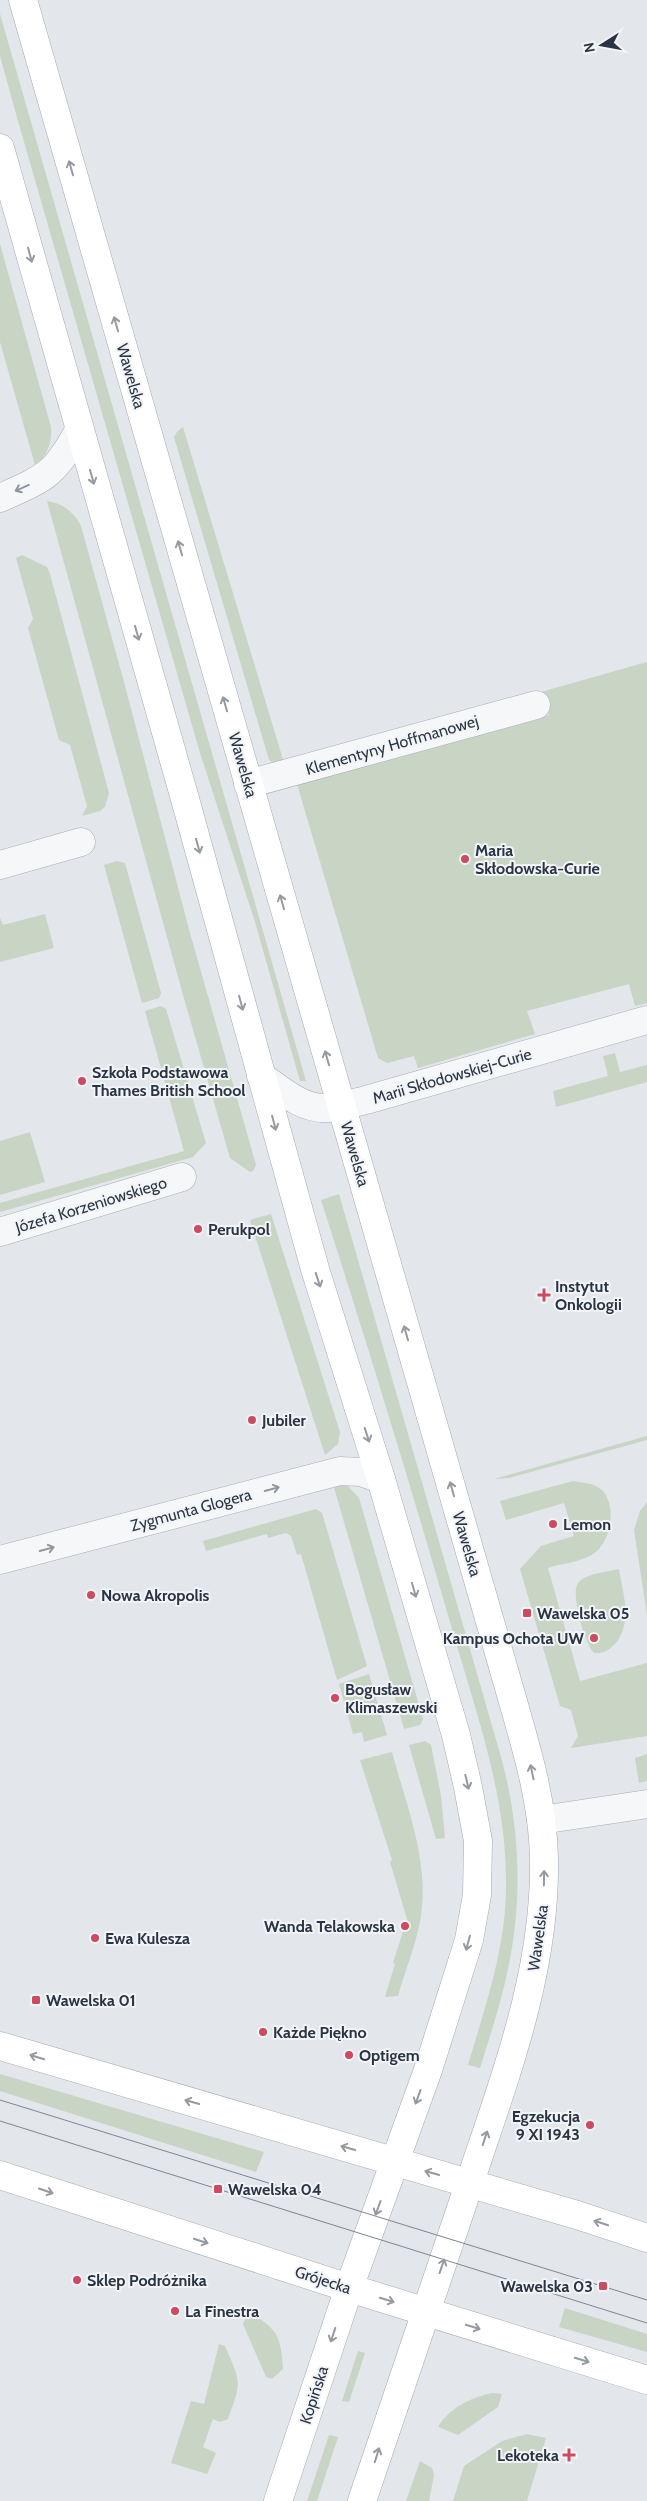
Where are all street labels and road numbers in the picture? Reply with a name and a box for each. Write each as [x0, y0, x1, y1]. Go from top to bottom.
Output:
street label: Wawelska [113, 341, 149, 411]
street label: Klementyny Hoffmanowej [303, 711, 481, 779]
street label: Wawelska [225, 730, 261, 800]
street label: Marii Skłodowskiej-Curie [370, 1044, 534, 1108]
street label: Wawelska [337, 1119, 373, 1189]
street label: Józefa Korzeniowskiego [12, 1173, 169, 1237]
street label: Zygmunta Glogera [128, 1485, 254, 1535]
street label: Wawelska [449, 1509, 485, 1579]
street label: Wawelska [524, 1903, 552, 1972]
street label: Grójecka [293, 2262, 354, 2298]
street label: Kopińska [296, 2363, 332, 2426]

